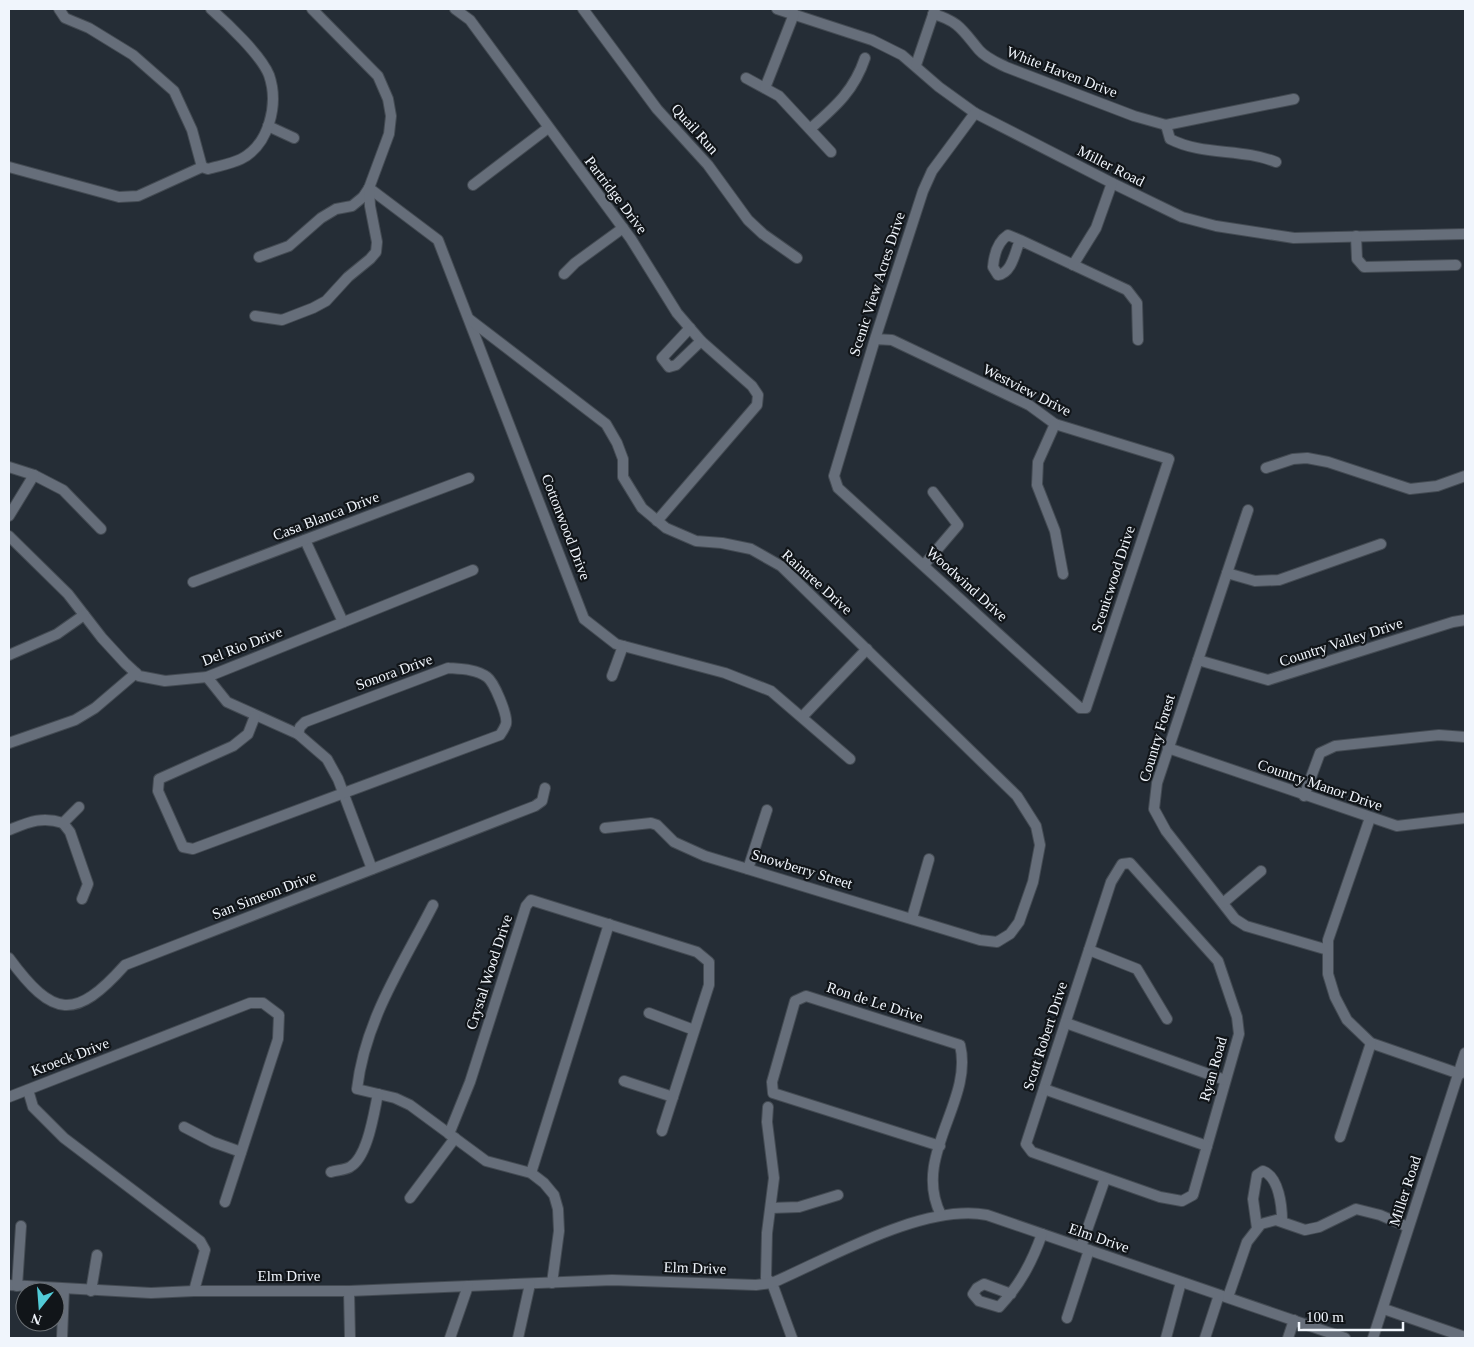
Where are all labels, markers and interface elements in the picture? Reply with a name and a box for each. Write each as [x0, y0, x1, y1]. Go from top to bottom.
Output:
street label: White Haven Drive [1004, 43, 1120, 101]
street label: Quail Run [668, 101, 722, 158]
street label: Miller Road [1075, 142, 1148, 190]
street label: Partridge Drive [582, 153, 651, 237]
street label: Scenic View Acres Drive [846, 209, 908, 358]
street label: Westview Drive [980, 361, 1074, 419]
street label: Cottonwood Drive [538, 472, 594, 583]
street label: Casa Blanca Drive [271, 488, 382, 544]
street label: Scenicwood Drive [1088, 523, 1138, 634]
street label: Woodwind Drive [923, 543, 1011, 625]
street label: Raintree Drive [779, 546, 856, 618]
street label: Country Valley Drive [1277, 614, 1405, 670]
street label: Del Rio Drive [199, 623, 285, 669]
street label: Sonora Drive [353, 651, 435, 693]
street label: Country Forest [1136, 692, 1178, 784]
street label: Country Manor Drive [1256, 756, 1385, 814]
street label: Snowberry Street [750, 846, 855, 892]
street label: San Simeon Drive [210, 868, 319, 922]
street label: Crystal Wood Drive [463, 912, 515, 1032]
street label: Ron de Le Drive [825, 979, 926, 1025]
street label: Scott Robert Drive [1020, 979, 1070, 1092]
street label: Ryan Road [1196, 1034, 1230, 1103]
street label: Kroeck Drive [29, 1035, 111, 1079]
street label: Miller Road [1386, 1153, 1424, 1228]
street label: Elm Drive [1067, 1220, 1132, 1256]
street label: Elm Drive [663, 1259, 727, 1277]
street label: Elm Drive [258, 1268, 321, 1284]
north arrow [15, 1282, 65, 1332]
scale bar [1299, 1300, 1403, 1332]
text: 100 m [1306, 1309, 1344, 1325]
text: N [29, 1310, 43, 1328]

